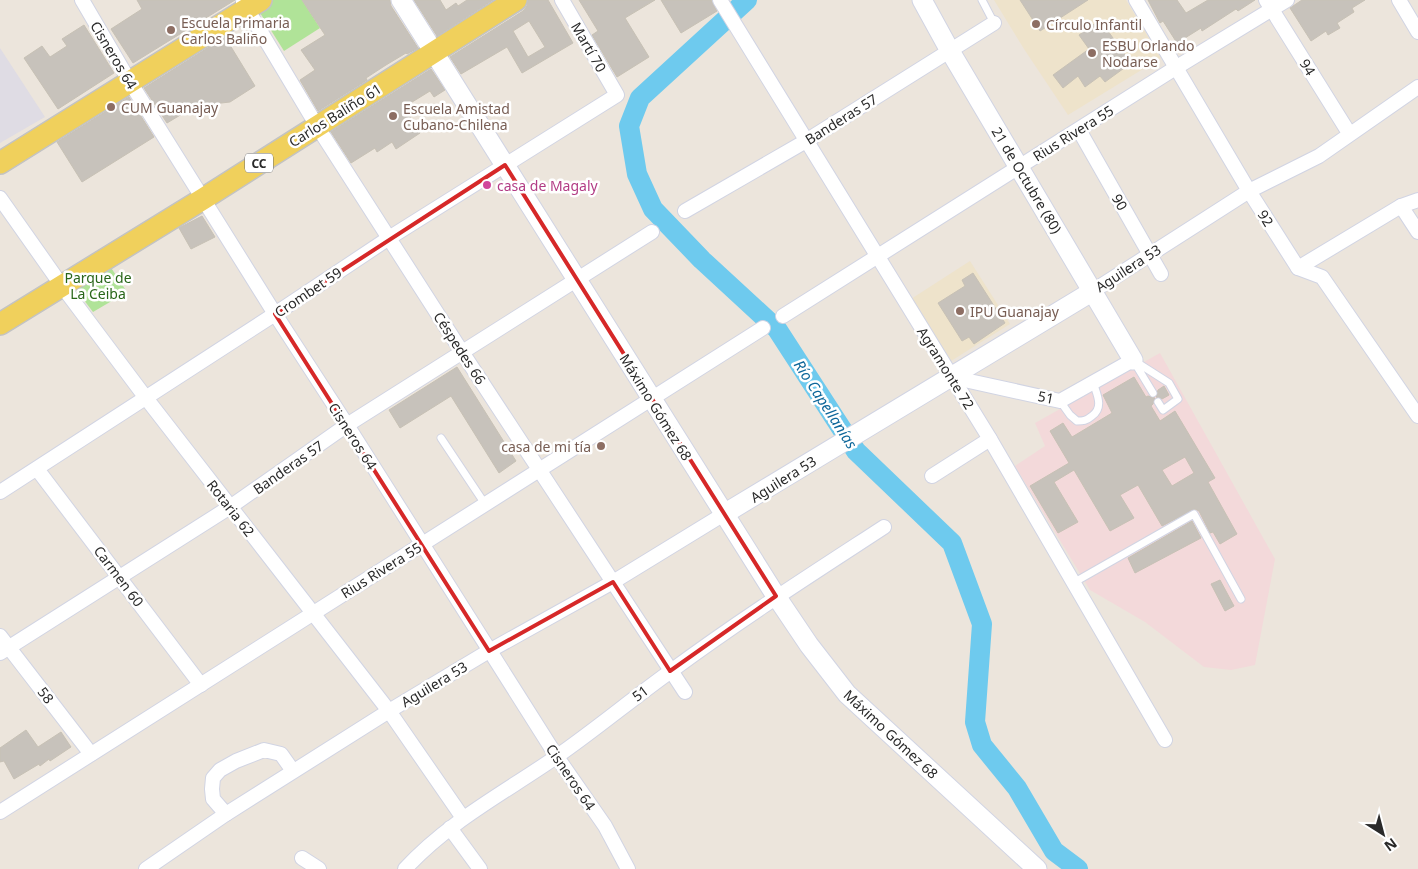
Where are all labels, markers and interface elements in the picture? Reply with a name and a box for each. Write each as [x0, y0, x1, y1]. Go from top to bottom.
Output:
place label: Escuela Primaria Carlos Baliño [181, 13, 290, 48]
place label: Círculo Infantil [1046, 15, 1142, 34]
street label: Cisneros 64 [86, 18, 142, 92]
marker: Círculo Infantil [1030, 18, 1042, 30]
street label: Martí 70 [567, 19, 611, 75]
marker: Escuela Primaria Carlos Baliño [165, 24, 177, 36]
place label: ESBU Orlando Nodarse [1102, 36, 1194, 71]
marker: ESBU Orlando Nodarse [1086, 47, 1098, 59]
street label: 94 [1296, 55, 1320, 79]
street label: Carlos Baliño 61 [285, 79, 385, 151]
street label: Banderas 57 [801, 89, 881, 149]
place label: CUM Guanajay [121, 98, 219, 117]
place label: Escuela Amistad Cubano-Chilena [403, 99, 510, 134]
marker: CUM Guanajay [105, 101, 117, 113]
street label: Rius Rivera 55 [1029, 101, 1117, 165]
marker: Escuela Amistad Cubano-Chilena [387, 110, 399, 122]
street label: 21 de Octubre (80) [988, 123, 1066, 237]
road number: CC [245, 154, 273, 172]
place label: casa de Magaly [497, 176, 599, 195]
marker: casa de Magaly [481, 179, 493, 191]
street label: 90 [1108, 190, 1132, 214]
street label: 92 [1254, 206, 1278, 230]
street label: Aguilera 53 [1092, 240, 1164, 296]
street label: Crombet 59 [271, 263, 345, 321]
park label: Parque de La Ceiba [64, 268, 132, 303]
place label: IPU Guanajay [970, 302, 1060, 321]
marker: IPU Guanajay [954, 305, 966, 317]
street label: Céspedes 66 [429, 308, 491, 388]
street label: Agramonte 72 [913, 323, 979, 413]
street label: Máximo Gómez 68 [615, 350, 697, 464]
water label: Río Capellanías [790, 356, 862, 453]
street label: 51 [1036, 386, 1056, 408]
street label: Cisneros 64 [324, 399, 382, 473]
street label: Banderas 57 [249, 436, 327, 498]
place label: casa de mi tía [501, 437, 591, 456]
marker: casa de mi tía [595, 440, 607, 452]
street label: Aguilera 53 [746, 451, 820, 507]
street label: Rotaria 62 [203, 476, 259, 540]
street label: Rius Rivera 55 [337, 538, 425, 602]
street label: Carmen 60 [90, 542, 148, 610]
street label: Aguilera 53 [397, 657, 471, 711]
street label: 51 [628, 681, 652, 705]
street label: 58 [34, 683, 58, 707]
street label: Máximo Gómez 68 [840, 685, 942, 783]
street label: Cisneros 64 [542, 740, 600, 814]
north arrow [1358, 809, 1408, 859]
text: N [1381, 834, 1401, 856]

